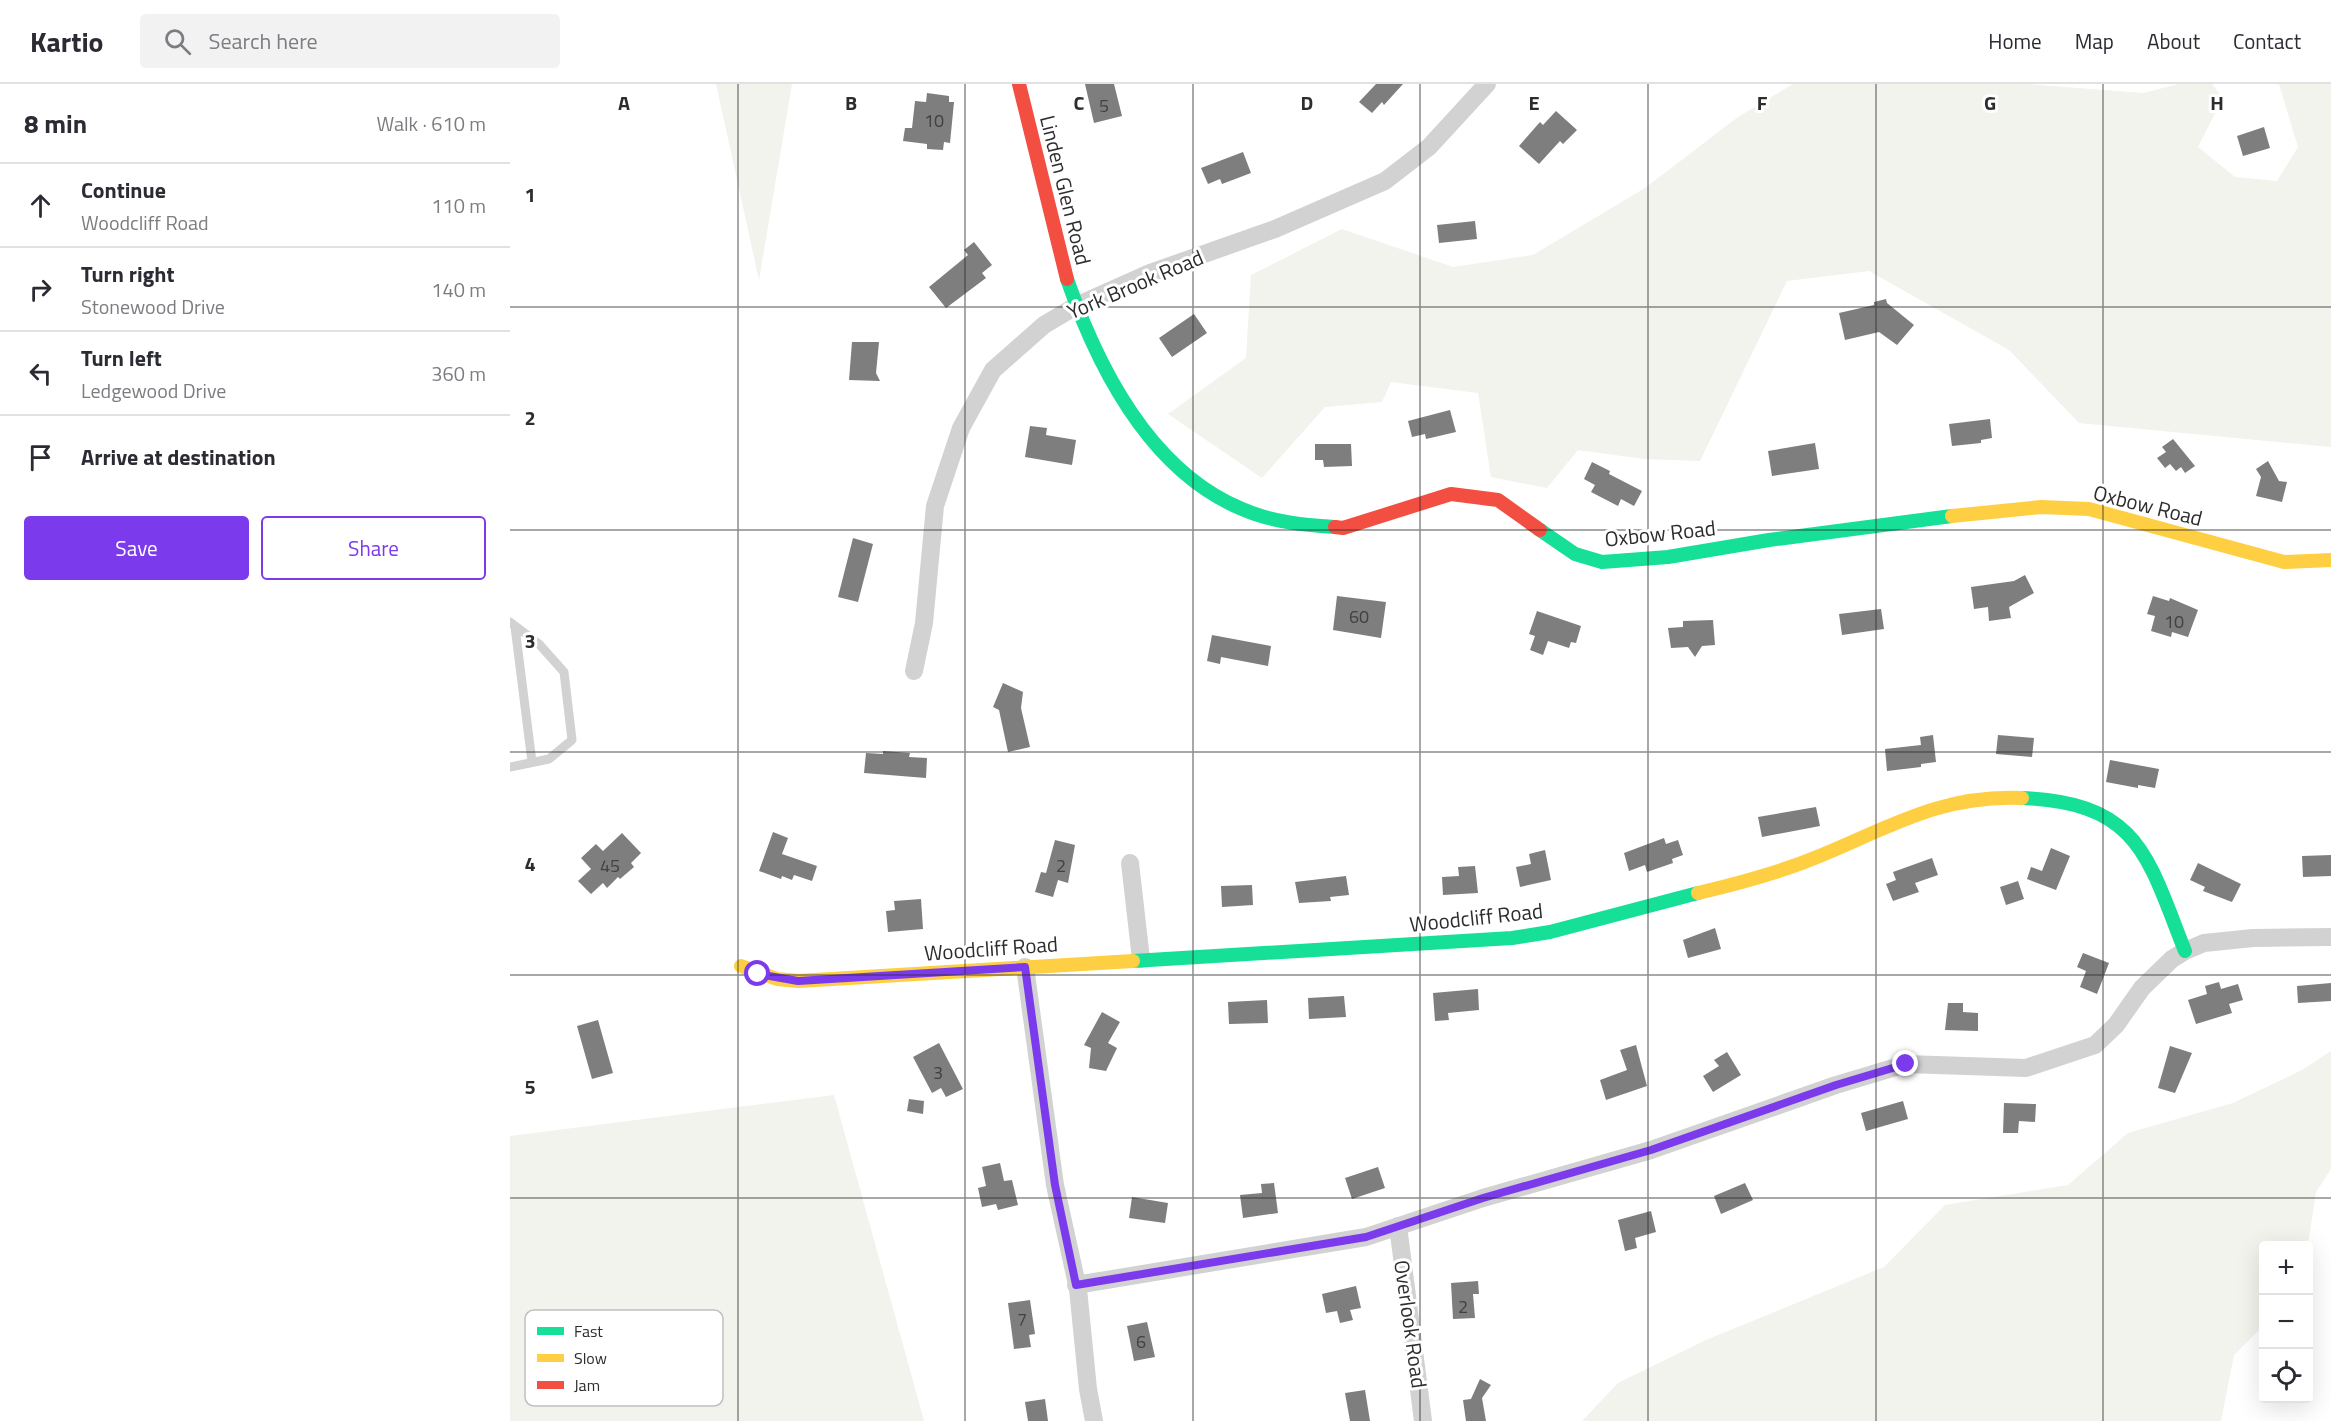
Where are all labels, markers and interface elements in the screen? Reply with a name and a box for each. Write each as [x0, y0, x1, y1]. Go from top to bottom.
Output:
search box [140, 14, 560, 68]
text: Kartio [30, 20, 104, 63]
text: Search here [209, 24, 318, 58]
icon: search [161, 25, 194, 58]
text: Home [1988, 25, 2042, 57]
text: Map [2075, 25, 2114, 57]
text: About [2147, 25, 2200, 57]
text: Contact [2233, 25, 2301, 57]
text: A [618, 87, 630, 118]
text: B [845, 87, 857, 118]
text: C [1074, 87, 1085, 118]
text: D [1301, 87, 1313, 118]
text: E [1528, 87, 1540, 118]
text: F [1757, 87, 1768, 118]
text: G [1984, 87, 1996, 118]
text: H [2210, 87, 2224, 118]
house number: 5 [1099, 92, 1109, 119]
text: 8 min [24, 104, 87, 143]
house number: 10 [924, 107, 944, 134]
text: Walk · 610 m [377, 108, 486, 139]
street label: Linden Glen Road [1032, 112, 1100, 268]
text: Continue [81, 173, 166, 207]
text: 1 [524, 179, 536, 210]
icon: ahead [24, 189, 57, 222]
text: 110 m [431, 190, 486, 221]
text: Woodcliff Road [81, 207, 209, 238]
street label: York Brook Road [1062, 241, 1208, 327]
text: Turn right [81, 257, 175, 291]
icon: right [24, 273, 57, 306]
text: 140 m [431, 274, 486, 305]
text: Stonewood Drive [81, 291, 225, 322]
text: Turn left [81, 341, 162, 375]
icon: left [24, 357, 57, 390]
text: 360 m [431, 358, 486, 389]
text: Ledgewood Drive [81, 375, 226, 406]
text: 2 [524, 402, 536, 433]
text: Arrive at destination [81, 440, 276, 474]
icon: arrive [24, 441, 57, 474]
street label: Oxbow Road [2090, 476, 2206, 534]
street label: Oxbow Road [1603, 511, 1717, 555]
button: Save [24, 516, 249, 580]
button: Share [261, 516, 486, 580]
house number: 60 [1349, 603, 1369, 630]
house number: 10 [2164, 608, 2184, 635]
text: 3 [524, 625, 536, 656]
text: 4 [524, 848, 536, 879]
house number: 45 [600, 852, 620, 879]
house number: 2 [1056, 852, 1066, 879]
street label: Woodcliff Road [1408, 894, 1544, 940]
street label: Woodcliff Road [923, 927, 1059, 969]
route start [744, 960, 770, 986]
route end [1892, 1050, 1918, 1076]
house number: 3 [933, 1059, 943, 1086]
text: 5 [524, 1071, 536, 1102]
map controls [2259, 1241, 2313, 1403]
button: + [2259, 1241, 2313, 1295]
street label: Overlook Road [1386, 1258, 1436, 1390]
house number: 2 [1458, 1293, 1468, 1320]
button: − [2259, 1295, 2313, 1349]
house number: 7 [1017, 1306, 1027, 1333]
legend [525, 1310, 723, 1406]
text: Fast [574, 1319, 603, 1343]
house number: 6 [1136, 1328, 1146, 1355]
text: Slow [574, 1346, 607, 1370]
button: locate [2259, 1349, 2313, 1403]
text: Jam [574, 1373, 600, 1397]

